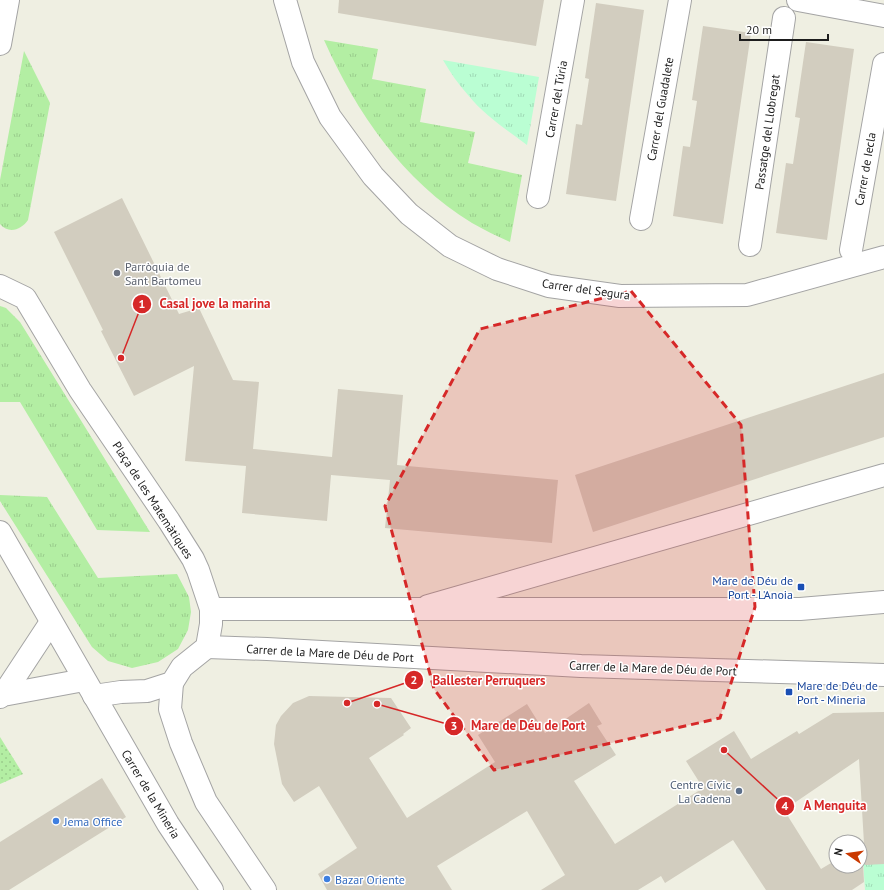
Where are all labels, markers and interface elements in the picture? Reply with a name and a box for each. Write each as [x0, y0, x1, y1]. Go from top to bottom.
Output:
scale bar [740, 16, 828, 42]
text: 20 m [746, 22, 772, 37]
street label: Carrer del Guadalete [643, 56, 677, 162]
street label: Carrer del Túria [542, 59, 570, 139]
street label: Passatge del Llobregat [751, 73, 783, 191]
street label: Carrer de Iecla [851, 131, 879, 207]
place label: Parròquia de Sant Bartomeu [125, 259, 201, 288]
marker: Parròquia de Sant Bartomeu [112, 268, 122, 278]
street label: Carrer del Segura [541, 275, 631, 303]
callout: Casal jove la marina [132, 291, 279, 316]
text: Casal jove la marina [160, 295, 271, 312]
text: 1 [139, 296, 145, 311]
street label: Plaça de les Matemàtiques [109, 439, 197, 561]
place label: Mare de Déu de Port - L'Anoia [712, 573, 793, 602]
marker: Mare de Déu de Port - L'Anoia [796, 582, 806, 592]
street label: Carrer de la Mare de Déu de Port [246, 641, 414, 665]
street label: Carrer de la Mare de Déu de Port [569, 658, 737, 678]
callout: Ballester Perruquers [404, 668, 553, 693]
text: 2 [411, 672, 417, 687]
text: Ballester Perruquers [432, 672, 546, 689]
place label: Mare de Déu de Port - Mineria [797, 678, 878, 707]
marker: Mare de Déu de Port - Mineria [784, 687, 794, 697]
callout: Mare de Déu de Port [444, 713, 593, 738]
text: Mare de Déu de Port [471, 717, 585, 734]
text: 3 [451, 718, 457, 733]
street label: Carrer de la Mineria [119, 747, 184, 841]
place label: Centre Cívic La Cadena [670, 777, 732, 806]
marker: Centre Cívic La Cadena [734, 786, 744, 796]
callout: A Menguita [775, 793, 875, 818]
text: A Menguita [803, 797, 867, 814]
text: 4 [782, 798, 789, 813]
place label: Jema Office [63, 814, 122, 829]
marker: Jema Office [51, 816, 61, 826]
north arrow [828, 834, 868, 874]
text: N [831, 847, 846, 857]
place label: Bazar Oriente [335, 872, 405, 887]
marker: Bazar Oriente [322, 874, 332, 884]

